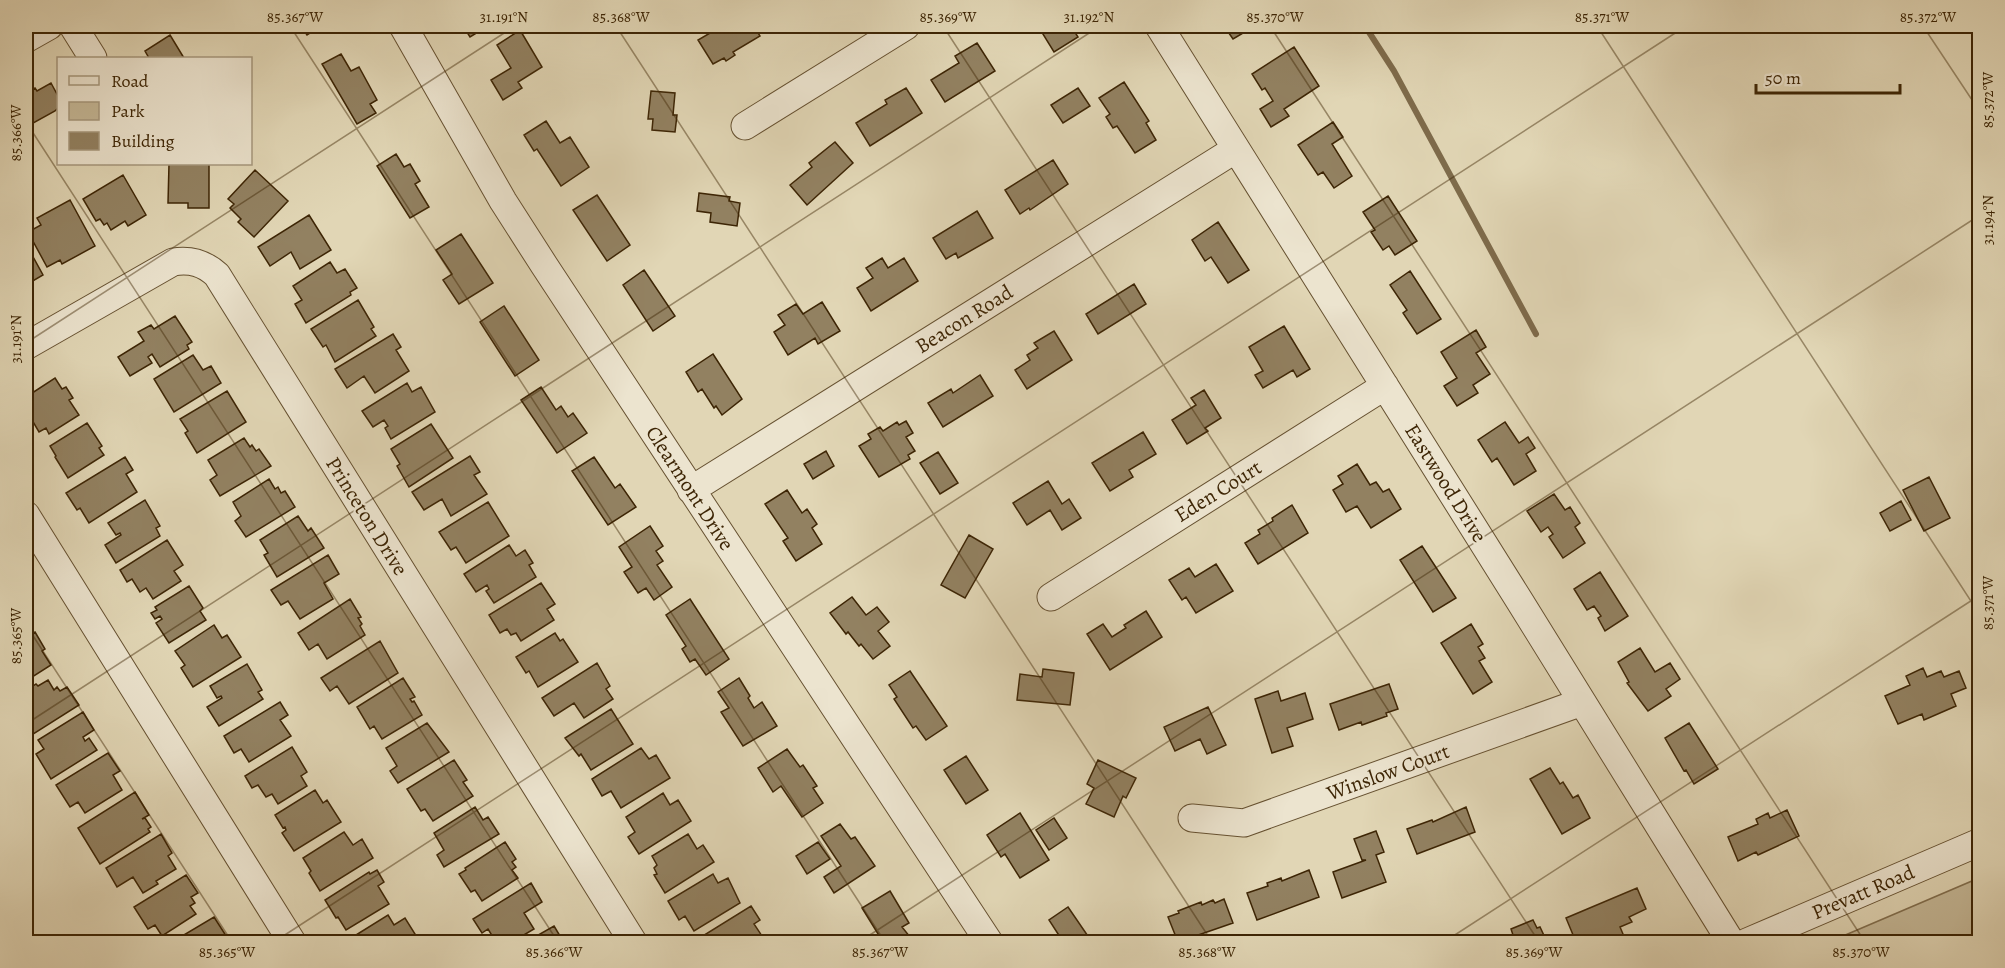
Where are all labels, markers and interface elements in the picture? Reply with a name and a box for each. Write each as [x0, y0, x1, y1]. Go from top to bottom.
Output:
text: 85.367°W [267, 7, 323, 27]
text: 31.191°N [480, 7, 528, 27]
text: 85.368°W [592, 7, 650, 27]
text: 85.369°W [920, 7, 976, 27]
text: 31.192°N [1064, 7, 1114, 27]
text: 85.370°W [1246, 7, 1304, 27]
text: 85.371°W [1575, 7, 1629, 27]
text: 85.372°W [1900, 7, 1956, 27]
legend [57, 57, 252, 165]
scale bar [1756, 57, 1900, 95]
text: 50 m [1765, 66, 1801, 90]
text: Road [111, 69, 149, 93]
text: 85.372°W [1978, 72, 1998, 128]
text: Park [111, 99, 145, 123]
text: 85.366°W [6, 105, 26, 161]
text: Building [111, 129, 175, 153]
text: 31.194°N [1978, 195, 1998, 245]
street label: Beacon Road [910, 278, 1019, 360]
text: 31.191°N [6, 315, 26, 363]
street label: Eastwood Drive [1398, 418, 1494, 548]
street label: Clearmont Drive [639, 420, 741, 556]
street label: Princeton Drive [319, 451, 415, 581]
street label: Eden Court [1169, 453, 1267, 529]
text: 85.371°W [1978, 576, 1998, 630]
text: 85.365°W [6, 608, 26, 664]
street label: Winslow Court [1322, 737, 1453, 807]
street label: Prevatt Road [1807, 858, 1919, 926]
text: 85.365°W [199, 942, 255, 962]
text: 85.366°W [526, 942, 582, 962]
text: 85.367°W [852, 942, 908, 962]
text: 85.368°W [1178, 942, 1236, 962]
text: 85.369°W [1506, 942, 1562, 962]
text: 85.370°W [1832, 942, 1890, 962]

